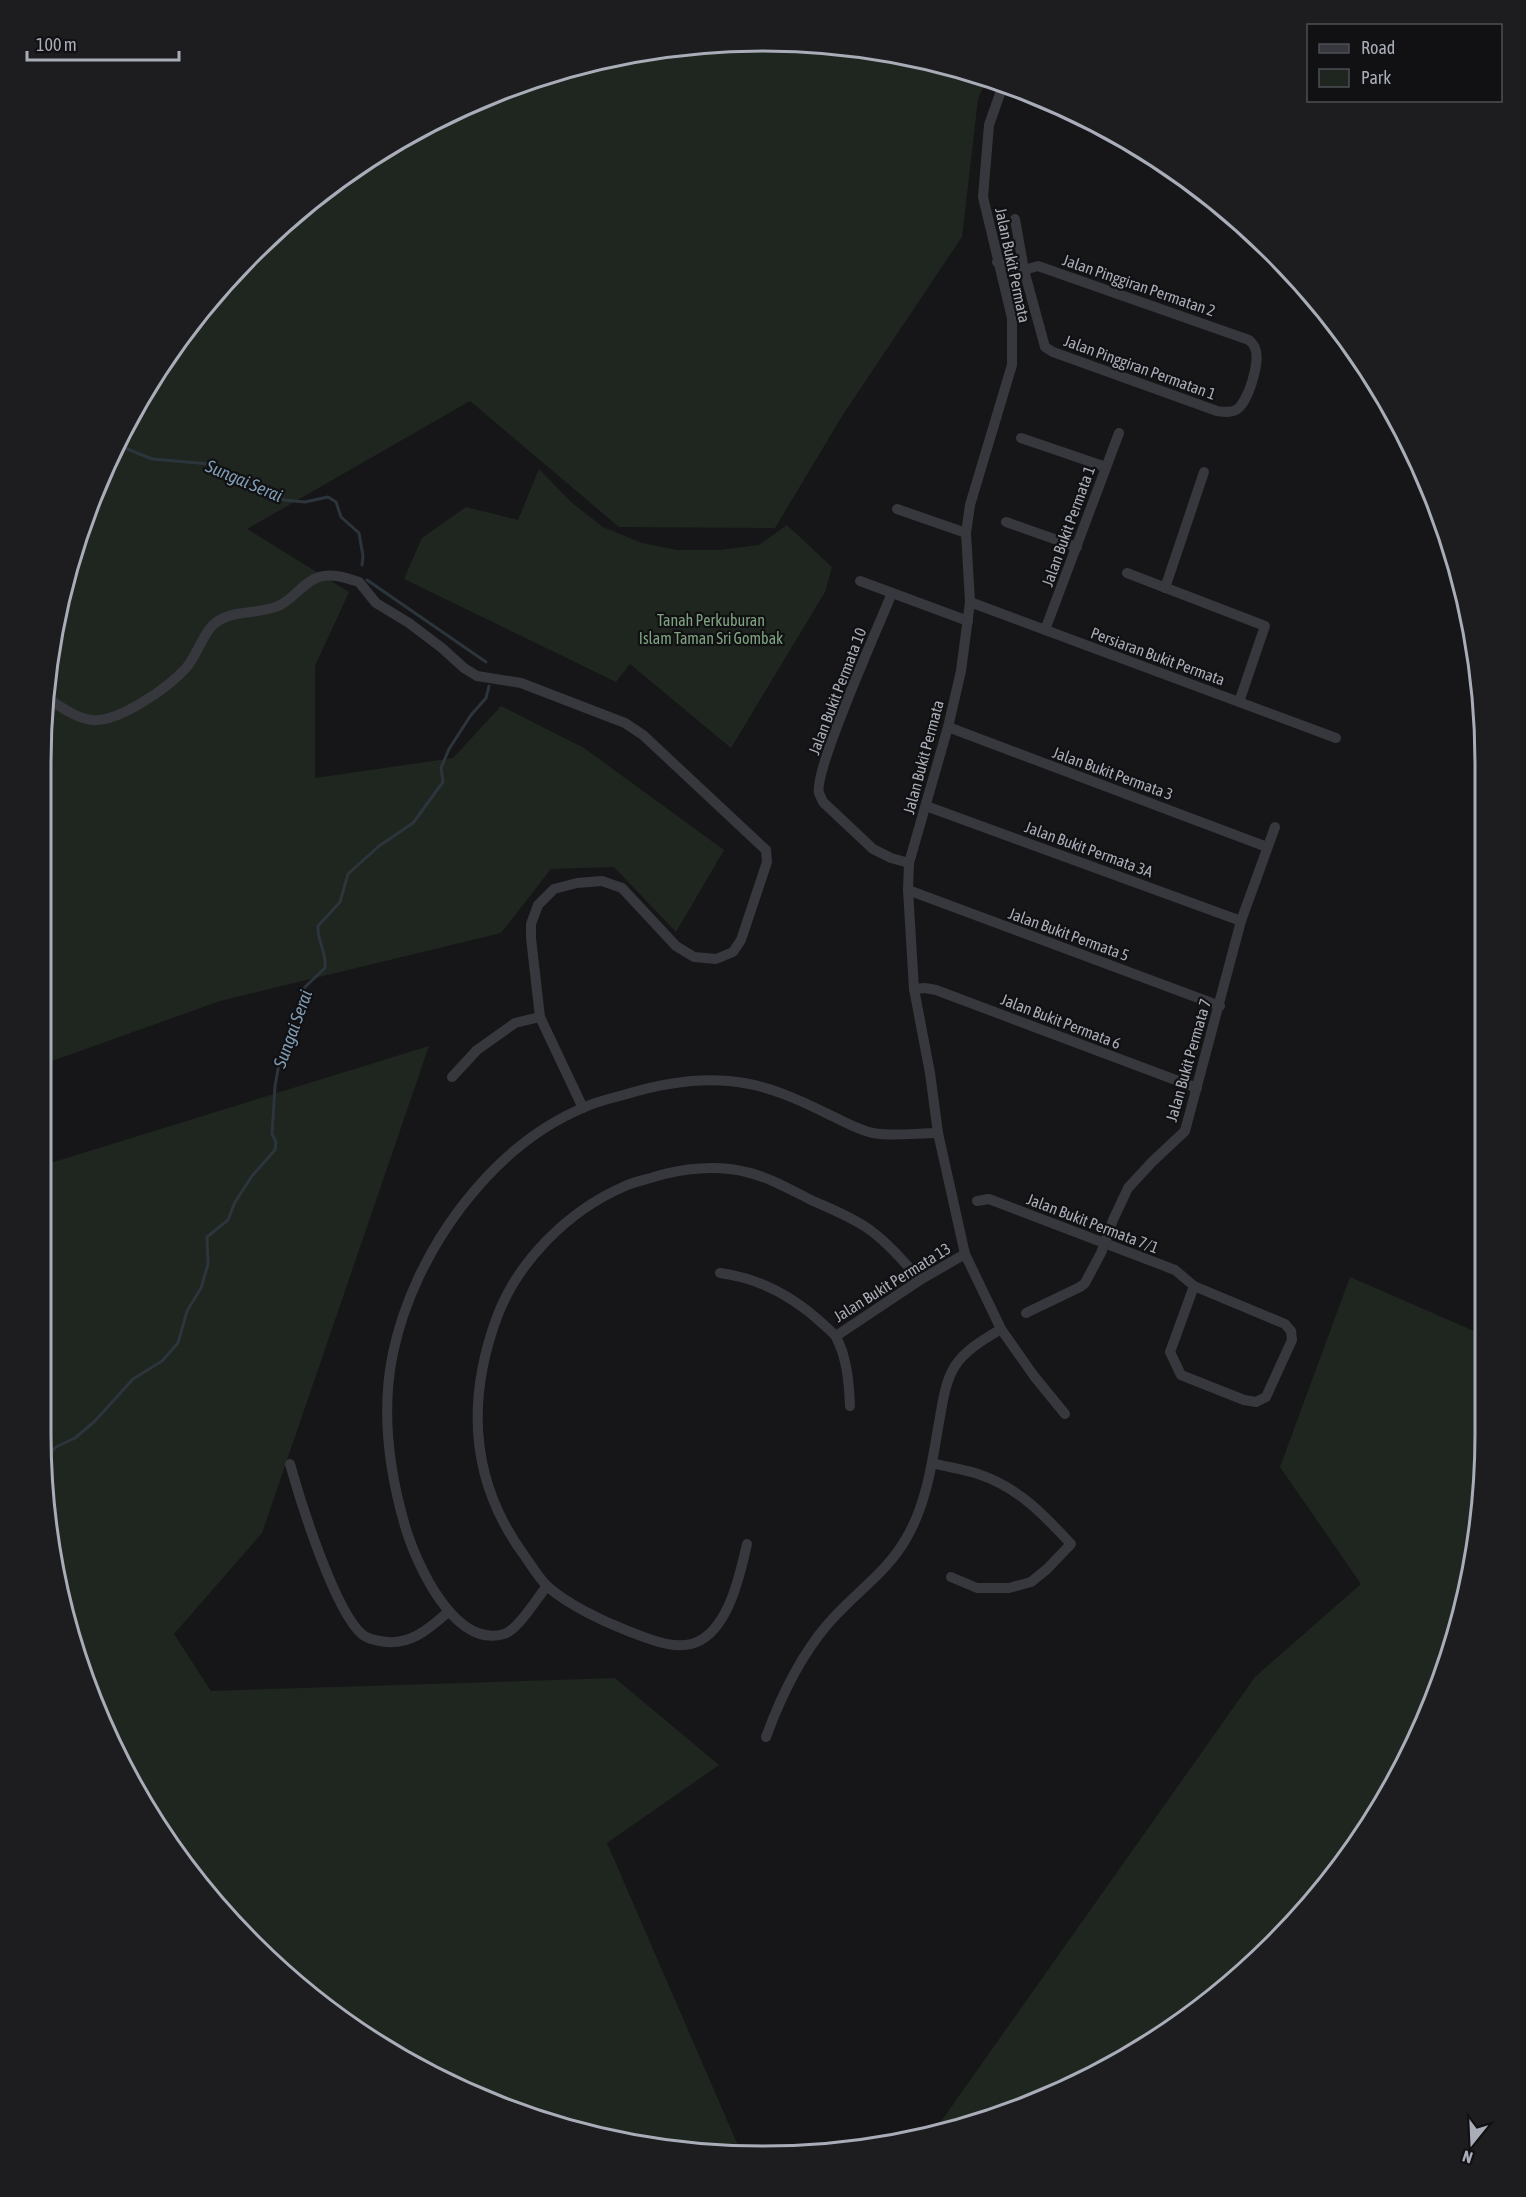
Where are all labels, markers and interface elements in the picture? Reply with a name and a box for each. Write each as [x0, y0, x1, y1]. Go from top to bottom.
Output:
scale bar [27, 24, 178, 62]
legend [1307, 24, 1502, 102]
text: 100 m [36, 34, 77, 55]
text: Road [1361, 37, 1395, 58]
text: Park [1361, 67, 1391, 88]
street label: Jalan Bukit Permata [992, 206, 1034, 324]
street label: Jalan Pinggiran Permatan 2 [1060, 250, 1218, 321]
street label: Jalan Pinggiran Permatan 1 [1061, 331, 1218, 404]
water label: Sungai Serai [202, 455, 286, 506]
street label: Jalan Bukit Permata 1 [1038, 463, 1098, 589]
park label: Tanah Perkuburan Islam Taman Sri Gombak [639, 611, 783, 647]
street label: Persiaran Bukit Permata [1089, 623, 1227, 689]
street label: Jalan Bukit Permata 10 [805, 625, 869, 757]
street label: Jalan Bukit Permata [899, 698, 947, 816]
street label: Jalan Bukit Permata 3 [1050, 743, 1176, 803]
street label: Jalan Bukit Permata 3A [1023, 817, 1156, 881]
street label: Jalan Bukit Permata 5 [1006, 904, 1132, 964]
water label: Sungai Serai [268, 987, 316, 1071]
street label: Jalan Bukit Permata 6 [999, 990, 1123, 1052]
street label: Jalan Bukit Permata 7 [1162, 997, 1214, 1123]
street label: Jalan Bukit Permata 7/1 [1024, 1190, 1162, 1256]
street label: Jalan Bukit Permata 13 [830, 1239, 954, 1325]
north arrow [1442, 2113, 1502, 2173]
text: N [1460, 2147, 1475, 2167]

